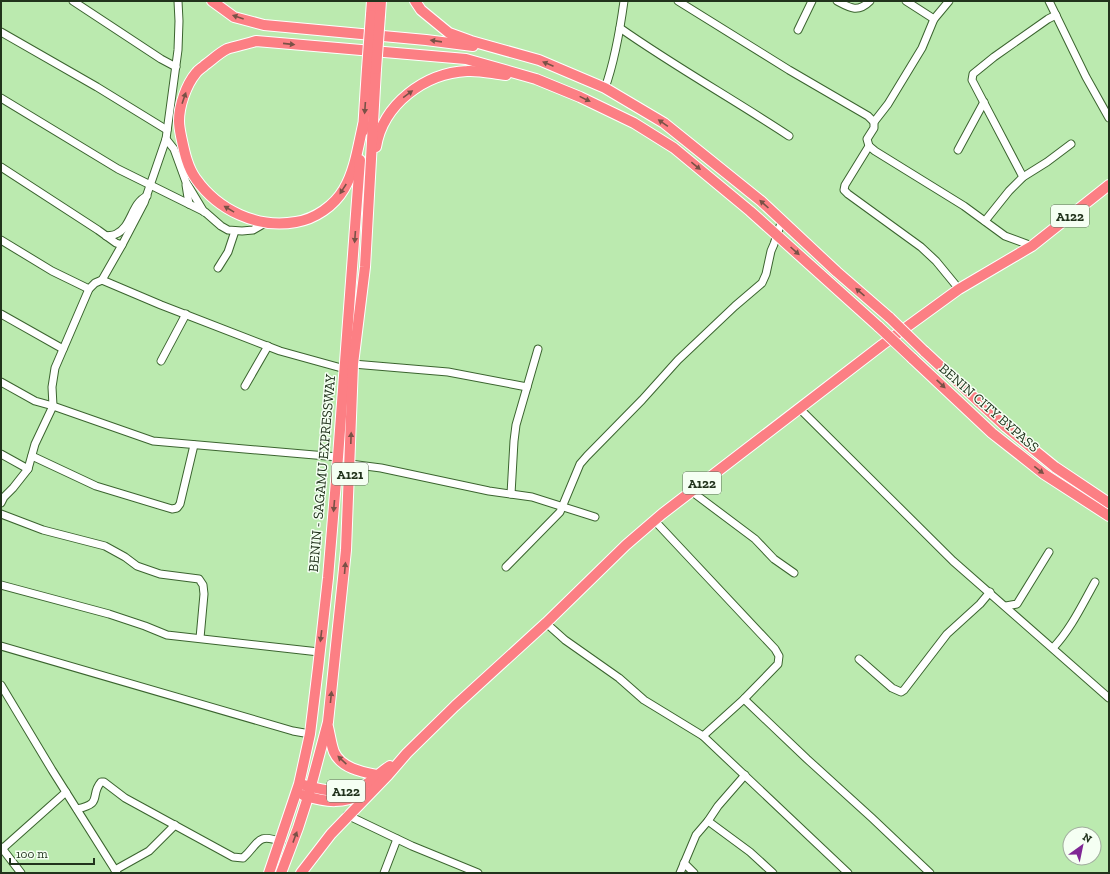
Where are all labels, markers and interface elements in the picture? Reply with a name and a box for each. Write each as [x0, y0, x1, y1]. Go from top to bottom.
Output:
one-way arrow [232, 14, 244, 20]
one-way arrow [430, 38, 442, 44]
one-way arrow [283, 41, 295, 47]
one-way arrow [542, 61, 553, 67]
one-way arrow [403, 89, 414, 98]
one-way arrow [181, 91, 187, 103]
one-way arrow [580, 96, 591, 102]
one-way arrow [361, 102, 368, 114]
one-way arrow [658, 119, 669, 127]
one-way arrow [691, 162, 702, 170]
one-way arrow [340, 183, 347, 195]
one-way arrow [759, 200, 770, 209]
road number: A122 [1051, 205, 1089, 227]
one-way arrow [223, 206, 235, 213]
one-way arrow [351, 231, 358, 243]
one-way arrow [790, 246, 799, 255]
one-way arrow [855, 288, 866, 297]
street label: BENIN CITY BYPASS [936, 360, 1042, 456]
street label: BENIN - SAGAMU EXPRESSWAY [305, 373, 339, 573]
one-way arrow [935, 380, 946, 389]
one-way arrow [348, 431, 354, 444]
road number: A121 [332, 463, 368, 485]
one-way arrow [1033, 465, 1044, 474]
road number: A122 [683, 472, 721, 494]
one-way arrow [331, 500, 337, 512]
one-way arrow [341, 562, 348, 574]
one-way arrow [318, 630, 325, 642]
one-way arrow [327, 691, 334, 703]
one-way arrow [337, 756, 347, 765]
road number: A122 [327, 780, 365, 802]
north arrow [1062, 826, 1102, 866]
one-way arrow [293, 830, 299, 842]
text: N [1080, 830, 1095, 846]
scale bar [10, 840, 94, 866]
text: 100 m [16, 847, 48, 861]

